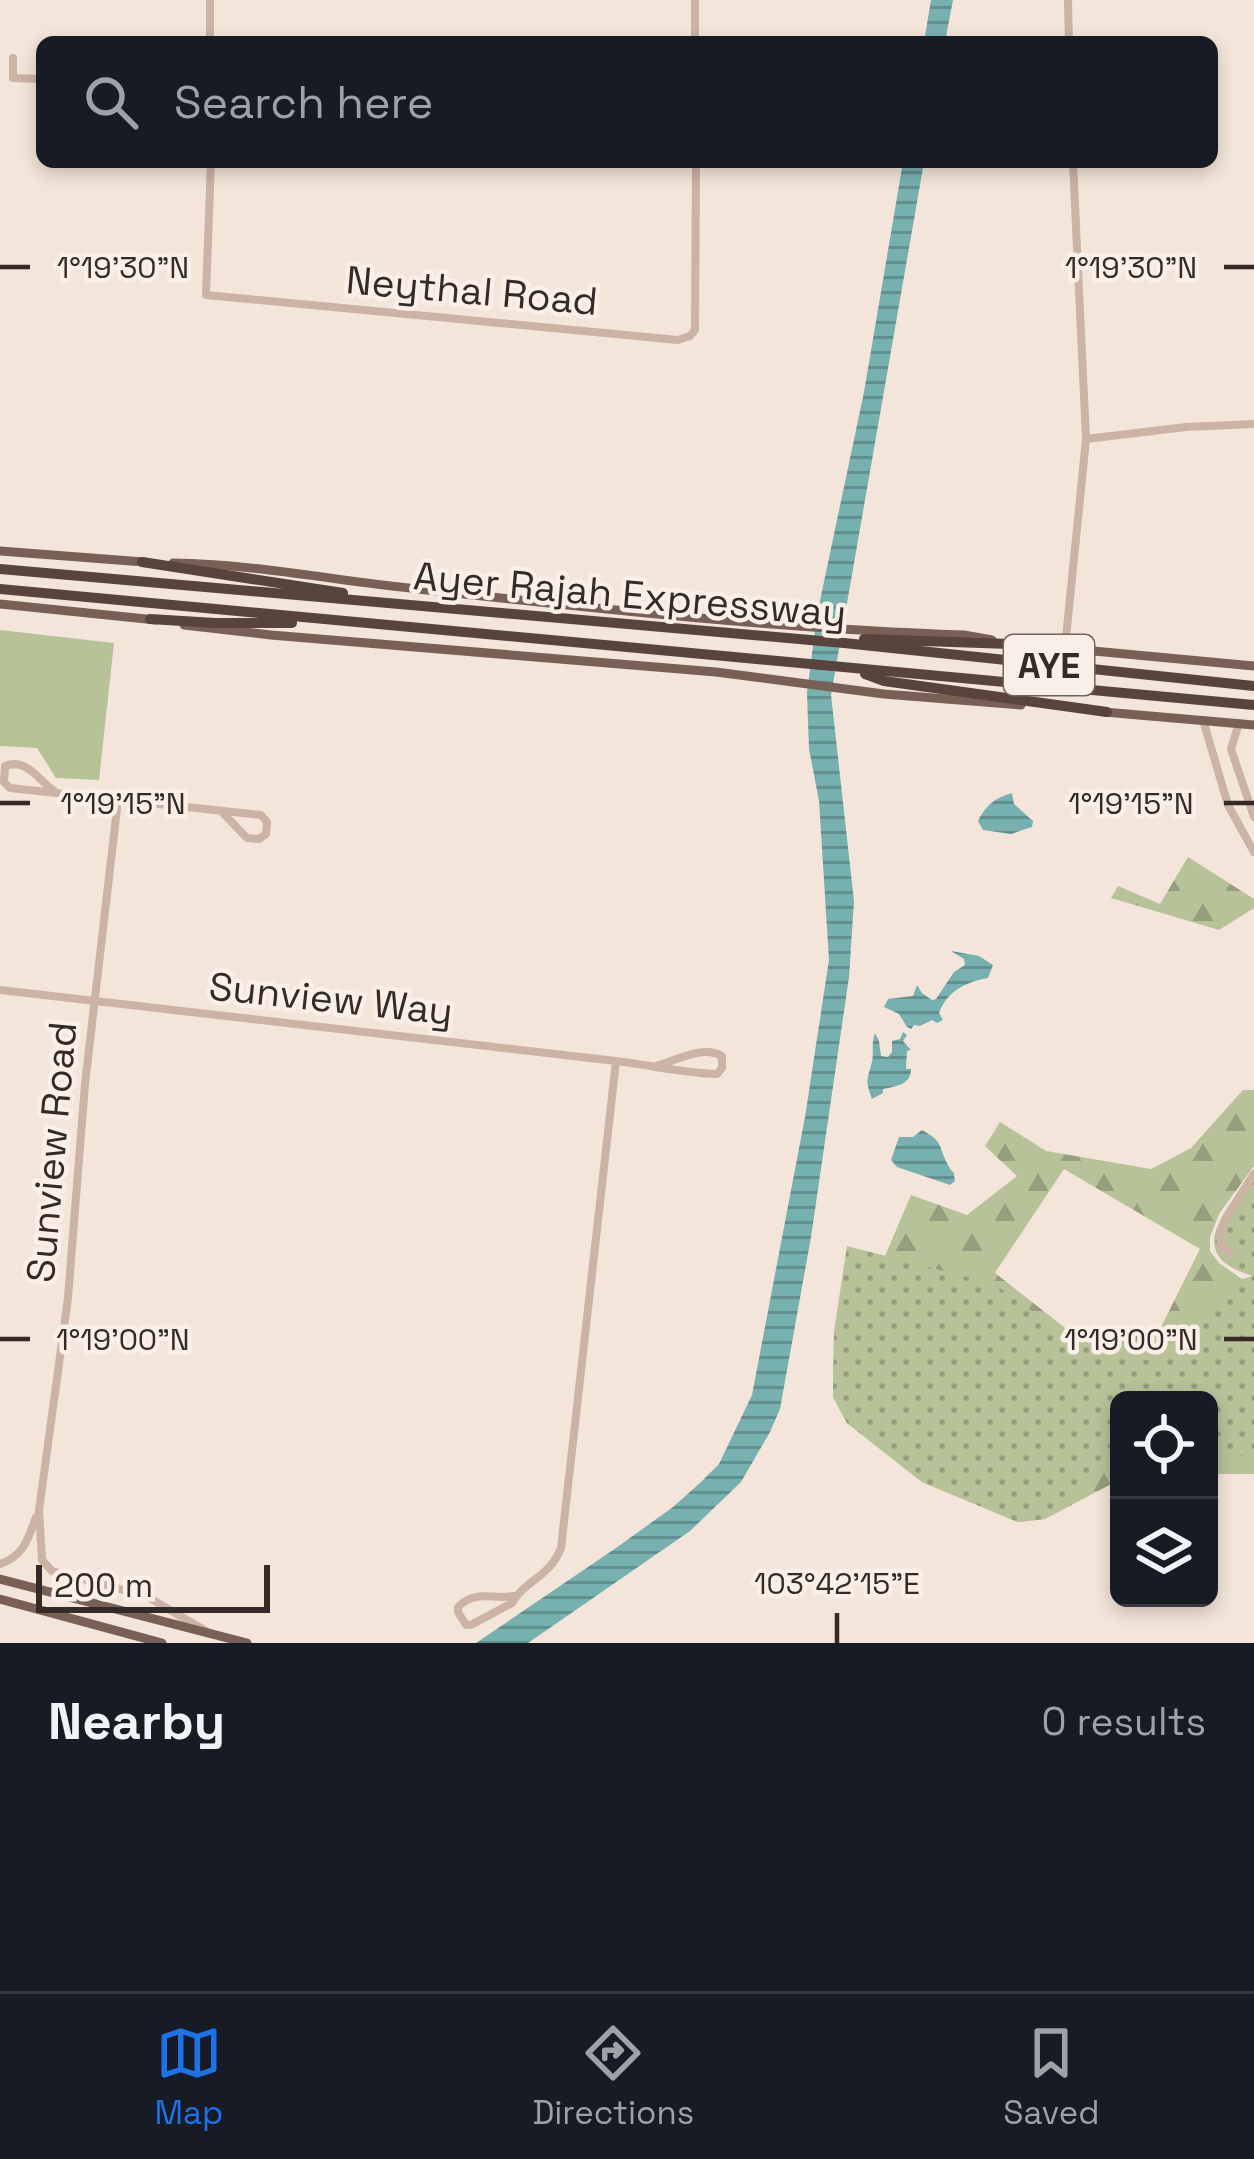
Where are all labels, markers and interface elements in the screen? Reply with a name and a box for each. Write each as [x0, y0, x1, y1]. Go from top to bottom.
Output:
search box [36, 36, 1218, 168]
icon: search [78, 69, 144, 135]
text: Search here [174, 74, 433, 131]
text: 1°19'30"N [57, 248, 189, 287]
text: 1°19'30"N [1065, 248, 1197, 287]
street label: Neythal Road [344, 255, 600, 326]
street label: Ayer Rajah Expressway [412, 551, 848, 638]
road number: AYE [1004, 635, 1094, 695]
text: 1°19'15"N [60, 784, 186, 823]
text: 1°19'15"N [1068, 784, 1194, 823]
street label: Sunview Way [207, 961, 455, 1036]
street label: Sunview Road [16, 1020, 87, 1284]
text: 1°19'00"N [56, 1320, 190, 1359]
text: 1°19'00"N [1064, 1320, 1198, 1359]
map controls [1110, 1391, 1218, 1607]
button: locate [1110, 1391, 1218, 1499]
button: layers [1110, 1499, 1218, 1607]
scale bar [36, 1559, 270, 1612]
text: 103°42'15"E [754, 1564, 920, 1603]
text: 200 m [54, 1565, 153, 1607]
text: Nearby [48, 1689, 225, 1754]
text: 0 results [1041, 1697, 1206, 1746]
tab: Map [155, 2020, 223, 2134]
tab: Directions [532, 2020, 694, 2134]
tab: Saved [1003, 2020, 1099, 2134]

